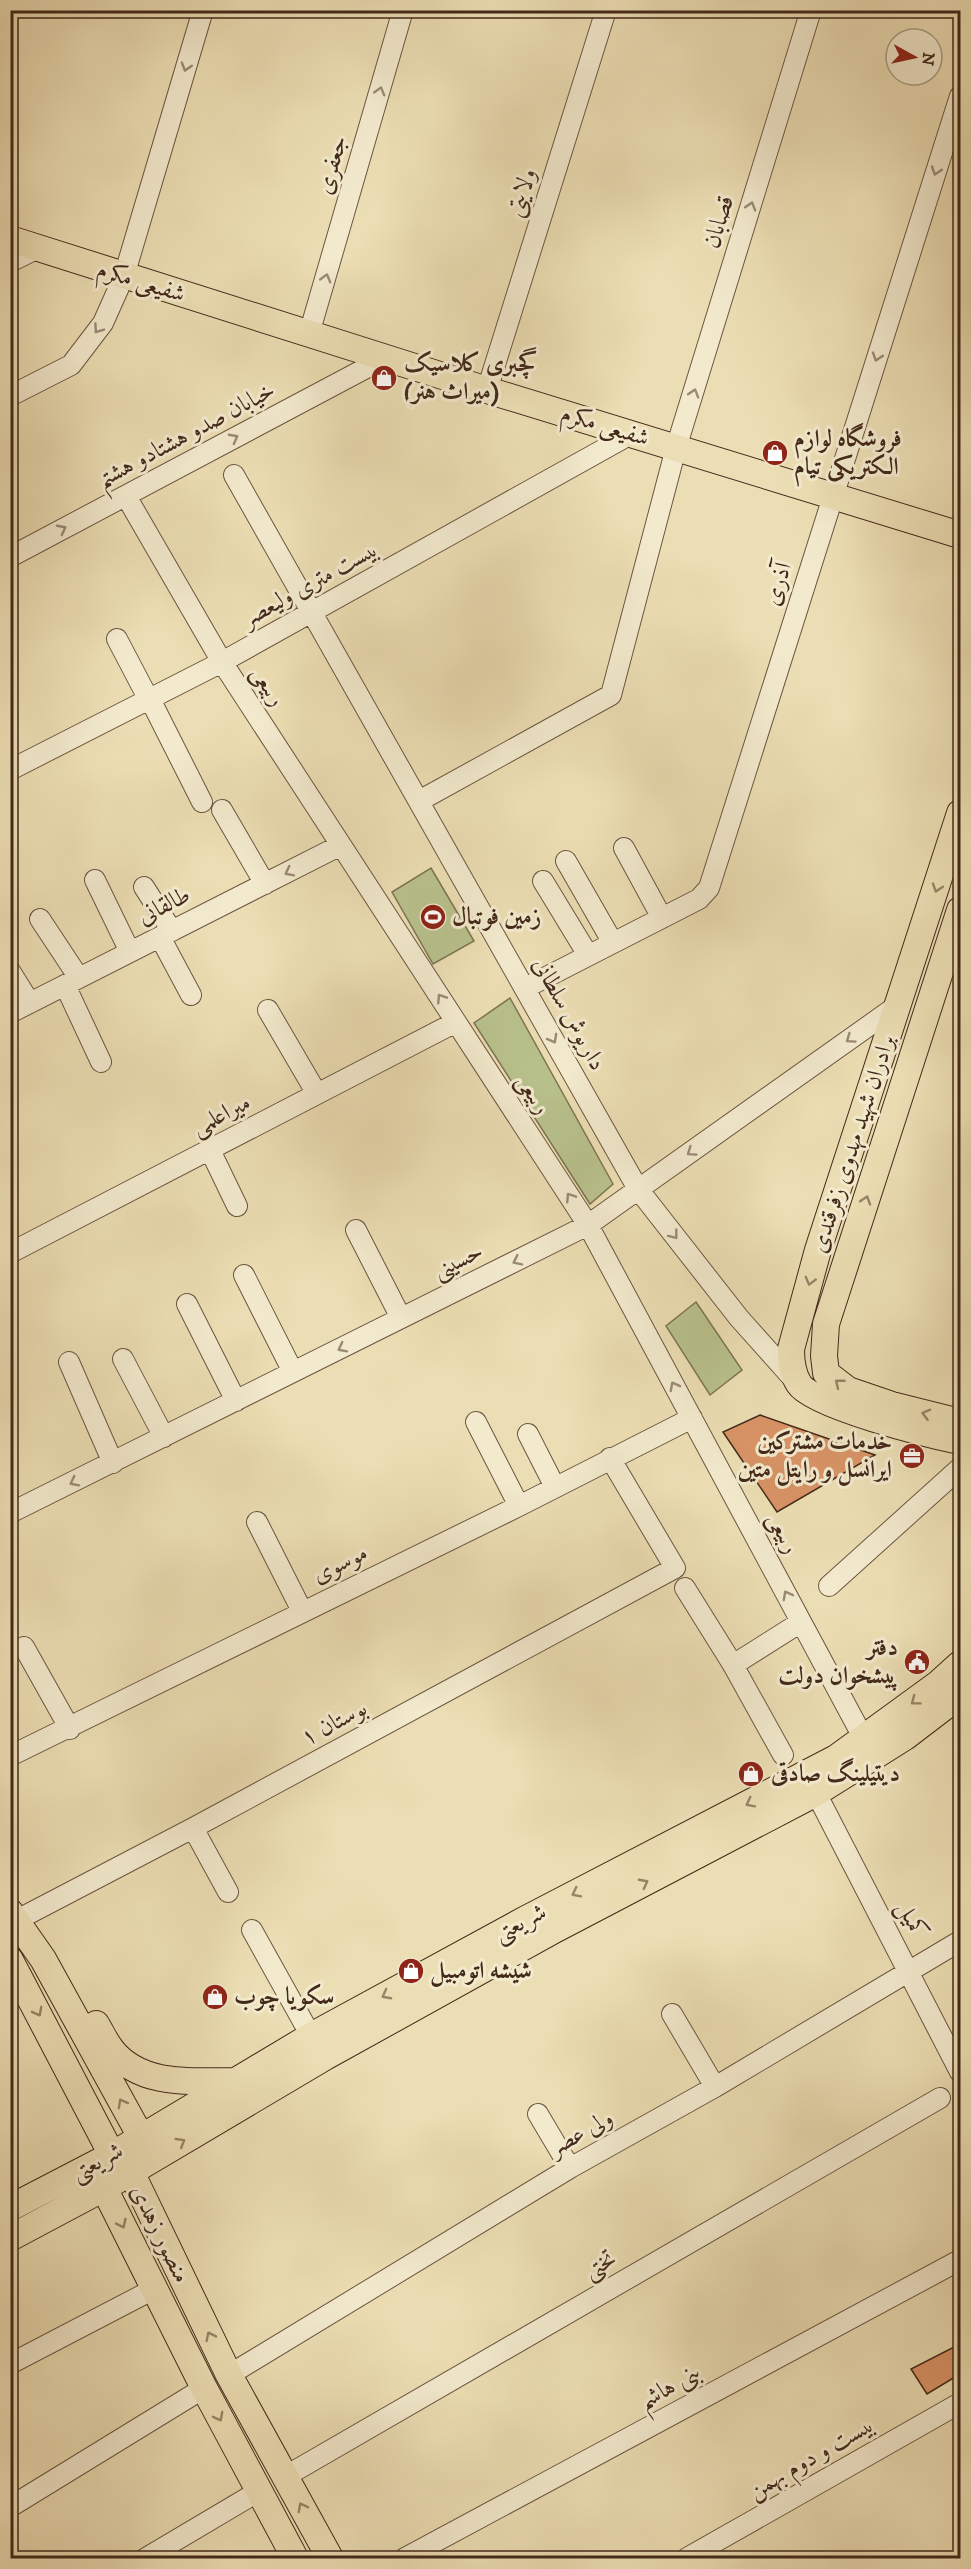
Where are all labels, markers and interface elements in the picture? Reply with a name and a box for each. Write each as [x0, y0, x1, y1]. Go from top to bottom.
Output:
north arrow [884, 27, 944, 87]
text: N [917, 51, 939, 67]
one-way arrow [181, 61, 193, 71]
one-way arrow [372, 86, 385, 96]
street label: جعفری [309, 132, 355, 198]
street label: ولایتی [500, 165, 544, 221]
one-way arrow [931, 165, 944, 176]
street label: قصابان [697, 192, 741, 252]
one-way arrow [744, 201, 756, 212]
street label: شفیعی مکرم [92, 254, 189, 314]
one-way arrow [318, 273, 331, 283]
one-way arrow [94, 322, 105, 333]
place label: گچبری کلاسیک (میراث هنر) [404, 347, 537, 407]
one-way arrow [872, 351, 884, 362]
shop icon: گچبری کلاسیک (میراث هنر) [369, 363, 399, 393]
street label: خیابان صدو هشتادو هشتم [91, 375, 284, 502]
one-way arrow [687, 388, 699, 399]
street label: شفیعی مکرم [556, 398, 653, 458]
place label: فروشگاه لوازم الکتریکی تیام [794, 422, 902, 487]
one-way arrow [228, 434, 239, 445]
shop icon: فروشگاه لوازم الکتریکی تیام [760, 438, 790, 468]
one-way arrow [56, 525, 66, 536]
street label: بیست متری ولیعصر [234, 534, 383, 635]
street label: آذری [757, 556, 800, 610]
street label: ربیعی [244, 660, 292, 712]
one-way arrow [284, 864, 295, 876]
street label: طالقانی [132, 880, 196, 932]
one-way arrow [931, 882, 944, 893]
sports icon: زمین فوتبال [418, 902, 448, 932]
place label: زمین فوتبال [452, 902, 542, 932]
street label: داریوش سلطانی [526, 952, 612, 1076]
one-way arrow [437, 994, 448, 1005]
street label: برادران شهید مهدوی زفرقندی [804, 1031, 902, 1257]
one-way arrow [846, 1032, 857, 1043]
one-way arrow [546, 1033, 558, 1043]
street label: ربیعی [509, 1068, 557, 1120]
street label: میراعلمی [186, 1087, 256, 1143]
one-way arrow [687, 1144, 698, 1155]
one-way arrow [565, 1193, 577, 1203]
one-way arrow [859, 1195, 872, 1206]
one-way arrow [667, 1228, 678, 1239]
street label: حسینی [428, 1236, 489, 1287]
one-way arrow [512, 1253, 523, 1265]
one-way arrow [804, 1276, 817, 1286]
one-way arrow [338, 1340, 349, 1352]
one-way arrow [835, 1379, 846, 1390]
one-way arrow [670, 1382, 681, 1392]
one-way arrow [922, 1408, 932, 1421]
place label: خدمات مشترکین ایرانسل و رایتل متین [738, 1427, 892, 1486]
office icon: خدمات مشترکین ایرانسل و رایتل متین [897, 1441, 927, 1471]
one-way arrow [69, 1475, 80, 1486]
street label: ربیعی [760, 1507, 806, 1559]
street label: موسوی [307, 1538, 373, 1590]
one-way arrow [783, 1590, 794, 1601]
place label: دفتر پیشخوان دولت [778, 1633, 898, 1691]
public building icon: دفتر پیشخوان دولت [902, 1647, 932, 1677]
street label: بوستان ۱ [296, 1693, 372, 1753]
one-way arrow [910, 1694, 921, 1705]
place label: دیتیلینگ صادقی [770, 1757, 900, 1789]
shop icon: دیتیلینگ صادقی [736, 1759, 766, 1789]
one-way arrow [745, 1796, 756, 1808]
one-way arrow [638, 1879, 648, 1890]
one-way arrow [572, 1886, 583, 1897]
street label: کمیل [889, 1896, 935, 1945]
street label: شریعتی [489, 1897, 552, 1950]
shop icon: شیشه اتومبیل [396, 1956, 426, 1986]
place label: شیشه اتومبیل [430, 1956, 532, 1987]
shop icon: سکویا چوب [200, 1982, 230, 2012]
place label: سکویا چوب [234, 1982, 334, 2012]
one-way arrow [382, 1988, 392, 1999]
one-way arrow [30, 2006, 42, 2017]
one-way arrow [118, 2099, 130, 2110]
street label: ولی عصر [541, 2103, 618, 2164]
street label: شریعتی [66, 2135, 129, 2189]
one-way arrow [175, 2138, 185, 2150]
street label: منصور زهدی [123, 2180, 197, 2288]
one-way arrow [115, 2218, 126, 2229]
street label: تختی [578, 2244, 622, 2287]
one-way arrow [205, 2331, 217, 2342]
street label: بنی هاشم [633, 2358, 711, 2423]
street label: بیست و دوم بهمن [742, 2410, 882, 2511]
one-way arrow [212, 2411, 223, 2421]
one-way arrow [298, 2503, 309, 2513]

